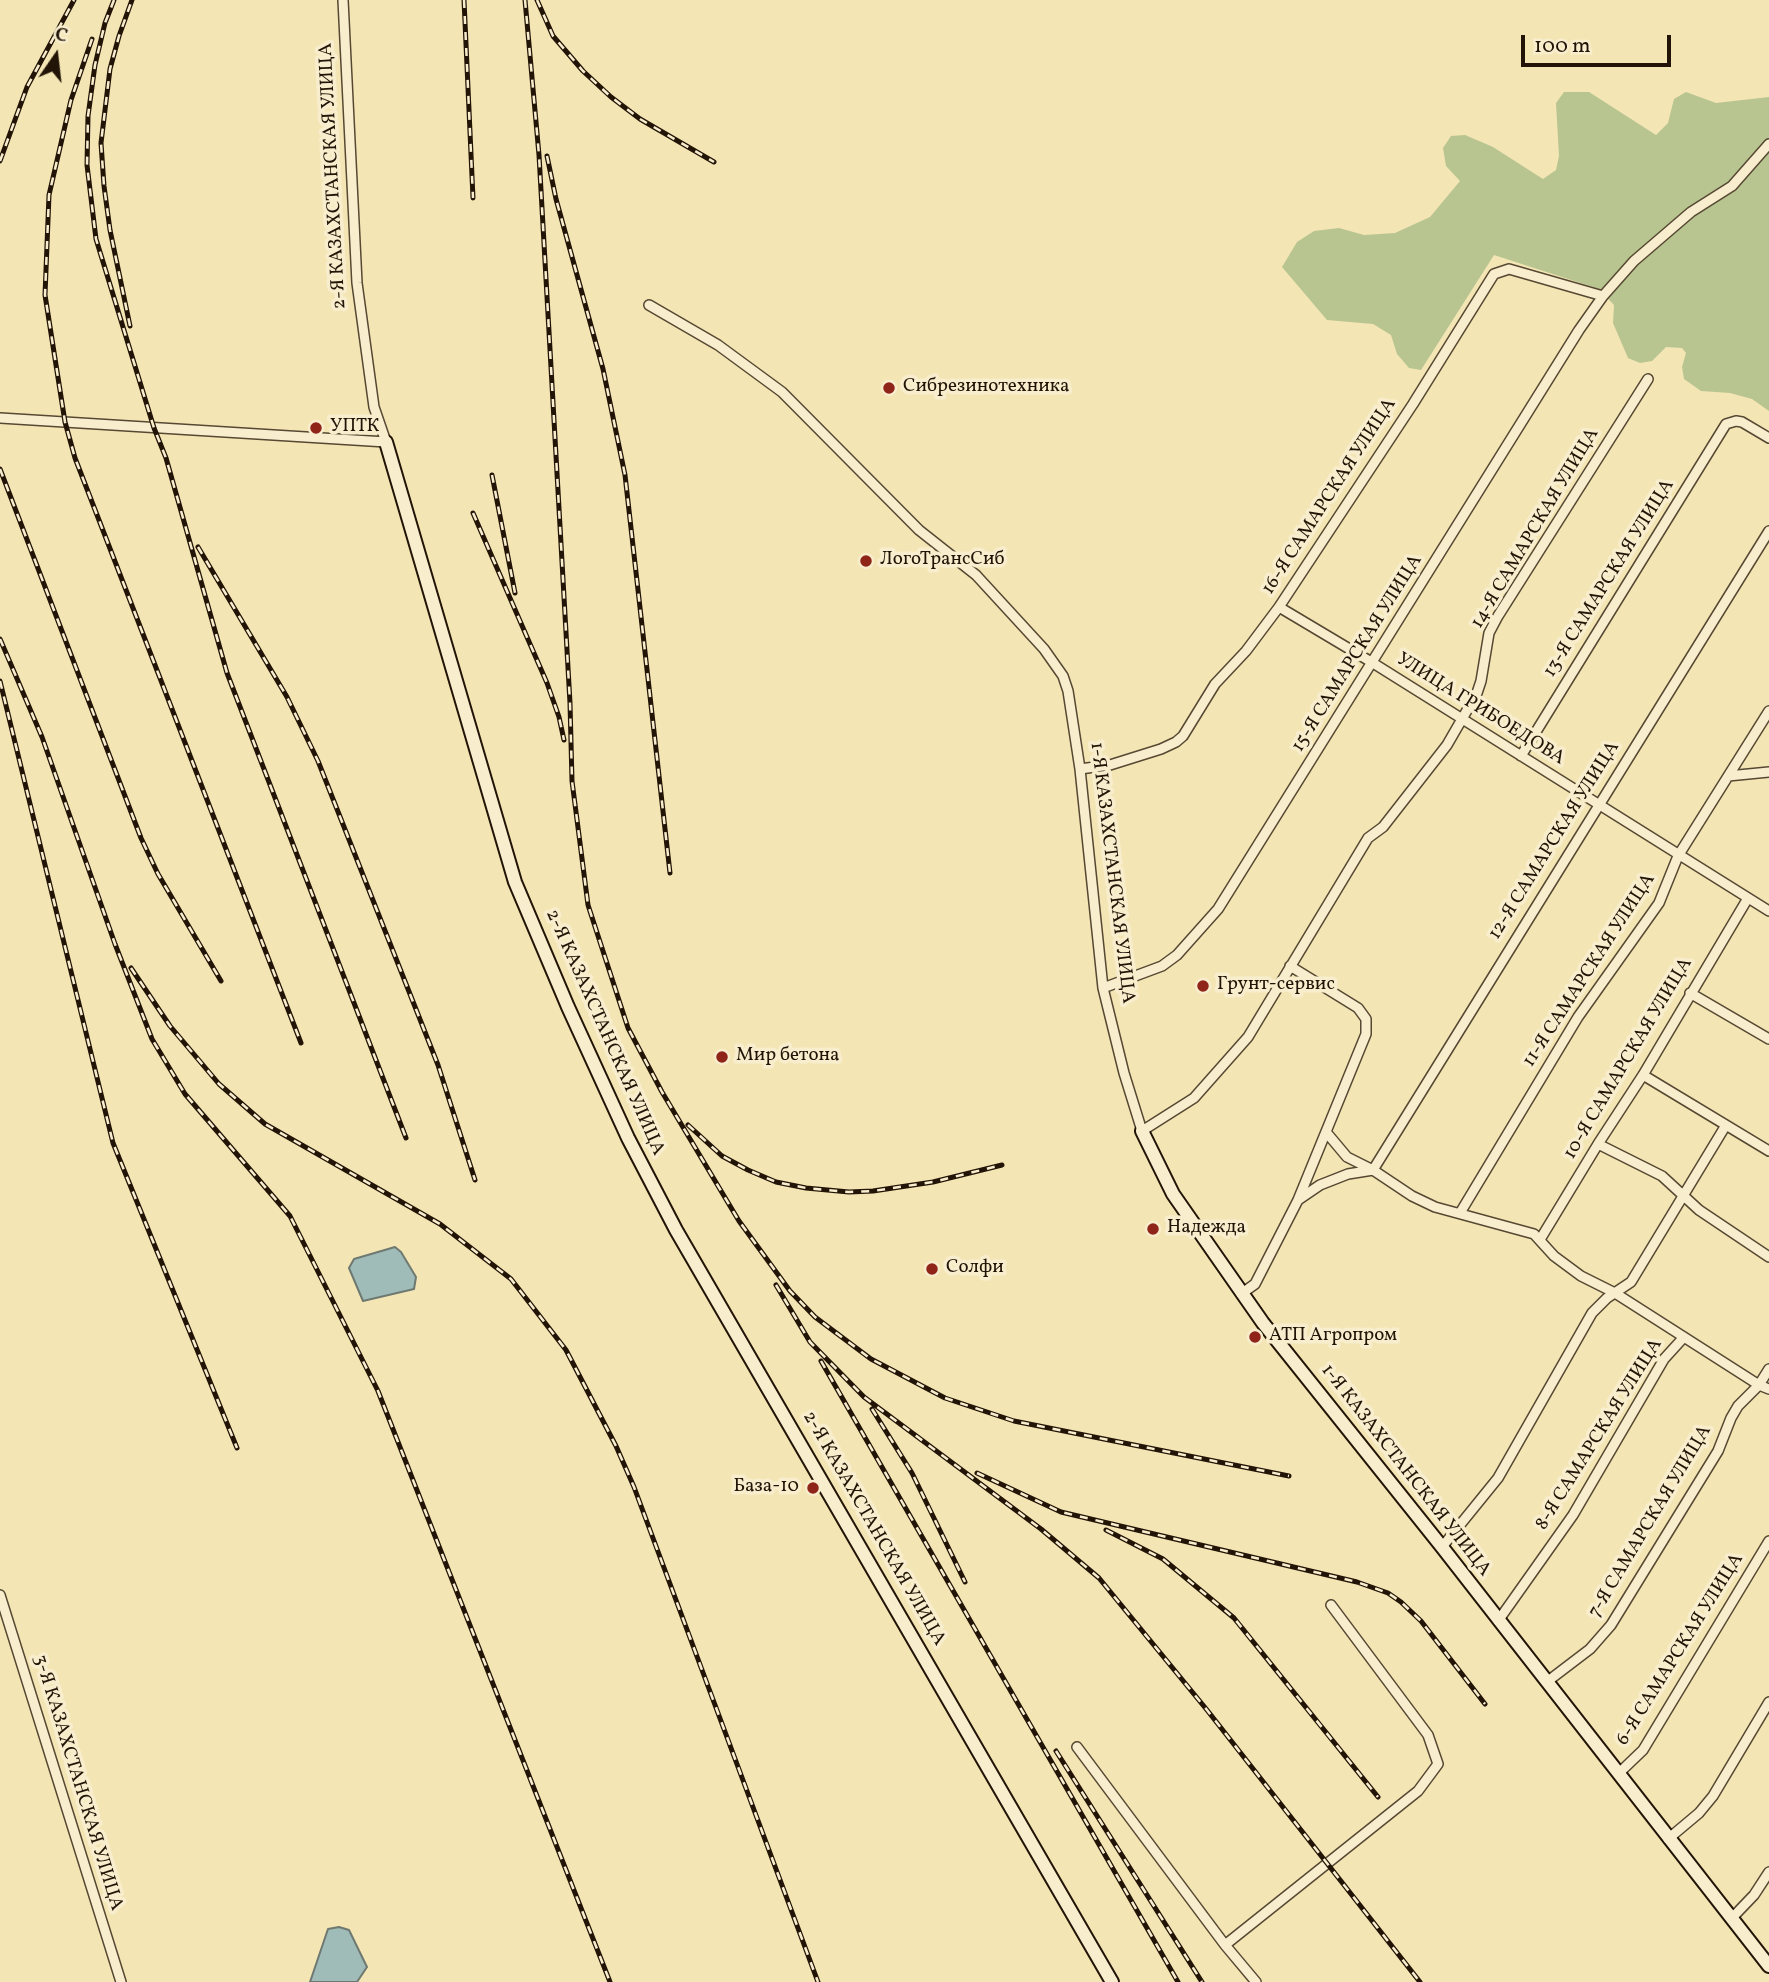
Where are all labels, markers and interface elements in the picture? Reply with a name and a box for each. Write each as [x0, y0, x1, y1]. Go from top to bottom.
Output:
north arrow [21, 21, 91, 91]
scale bar [1524, 21, 1674, 65]
text: С [52, 22, 70, 50]
text: 100 m [1534, 32, 1591, 61]
street label: 2-Я КАЗАХСТАНСКАЯ УЛИЦА [316, 42, 352, 310]
place label: Сибрезинотехника [903, 377, 1069, 399]
marker: Сибрезинотехника [881, 380, 897, 396]
street label: 16-Я САМАРСКАЯ УЛИЦА [1258, 395, 1402, 599]
place label: УПТК [330, 417, 379, 439]
marker: УПТК [308, 420, 324, 436]
street label: 14-Я САМАРСКАЯ УЛИЦА [1467, 425, 1605, 633]
street label: 13-Я САМАРСКАЯ УЛИЦА [1540, 476, 1680, 682]
place label: ЛогоТрансСиб [880, 550, 1005, 572]
street label: 15-Я САМАРСКАЯ УЛИЦА [1288, 551, 1428, 757]
marker: ЛогоТрансСиб [858, 553, 874, 569]
street label: УЛИЦА ГРИБОЕДОВА [1392, 649, 1568, 771]
street label: 12-Я САМАРСКАЯ УЛИЦА [1485, 738, 1625, 944]
street label: 1-Я КАЗАХСТАНСКАЯ УЛИЦА [1084, 741, 1138, 1005]
street label: 11-Я САМАРСКАЯ УЛИЦА [1519, 870, 1661, 1072]
street label: 2-Я КАЗАХСТАНСКАЯ УЛИЦА [539, 907, 669, 1159]
street label: 10-Я САМАРСКАЯ УЛИЦА [1560, 954, 1698, 1164]
place label: Грунт-сервис [1217, 975, 1335, 997]
marker: Грунт-сервис [1195, 978, 1211, 994]
place label: Мир бетона [736, 1046, 840, 1068]
marker: Мир бетона [714, 1049, 730, 1065]
place label: Надежда [1167, 1218, 1246, 1240]
marker: Надежда [1145, 1221, 1161, 1237]
place label: Солфи [946, 1258, 1004, 1280]
marker: Солфи [924, 1261, 940, 1277]
place label: АТП Агропром [1269, 1326, 1397, 1348]
marker: АТП Агропром [1247, 1329, 1263, 1345]
street label: 8-Я САМАРСКАЯ УЛИЦА [1532, 1335, 1668, 1535]
street label: 1-Я КАЗАХСТАНСКАЯ УЛИЦА [1315, 1360, 1495, 1582]
street label: 2-Я КАЗАХСТАНСКАЯ УЛИЦА [796, 1408, 950, 1650]
street label: 7-Я САМАРСКАЯ УЛИЦА [1584, 1422, 1718, 1622]
place label: База-10 [733, 1477, 799, 1499]
marker: База-10 [805, 1480, 821, 1496]
street label: 6-Я САМАРСКАЯ УЛИЦА [1612, 1550, 1750, 1750]
street label: 3-Я КАЗАХСТАНСКАЯ УЛИЦА [27, 1652, 127, 1914]

